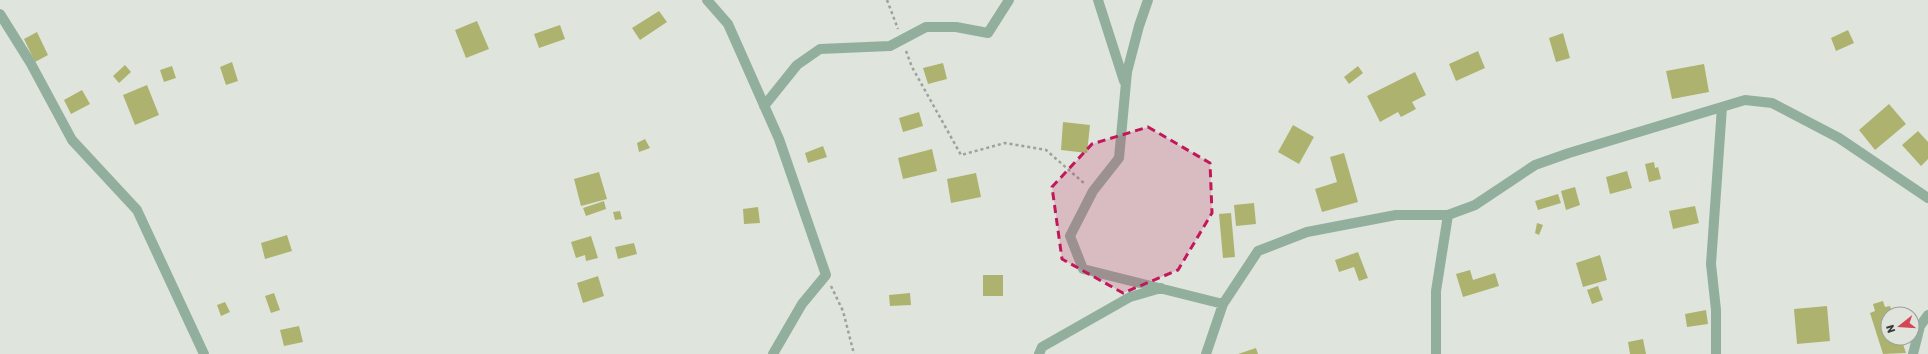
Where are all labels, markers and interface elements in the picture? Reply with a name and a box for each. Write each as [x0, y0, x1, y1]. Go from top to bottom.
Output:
north arrow [1880, 306, 1920, 346]
text: N [1884, 323, 1898, 334]

